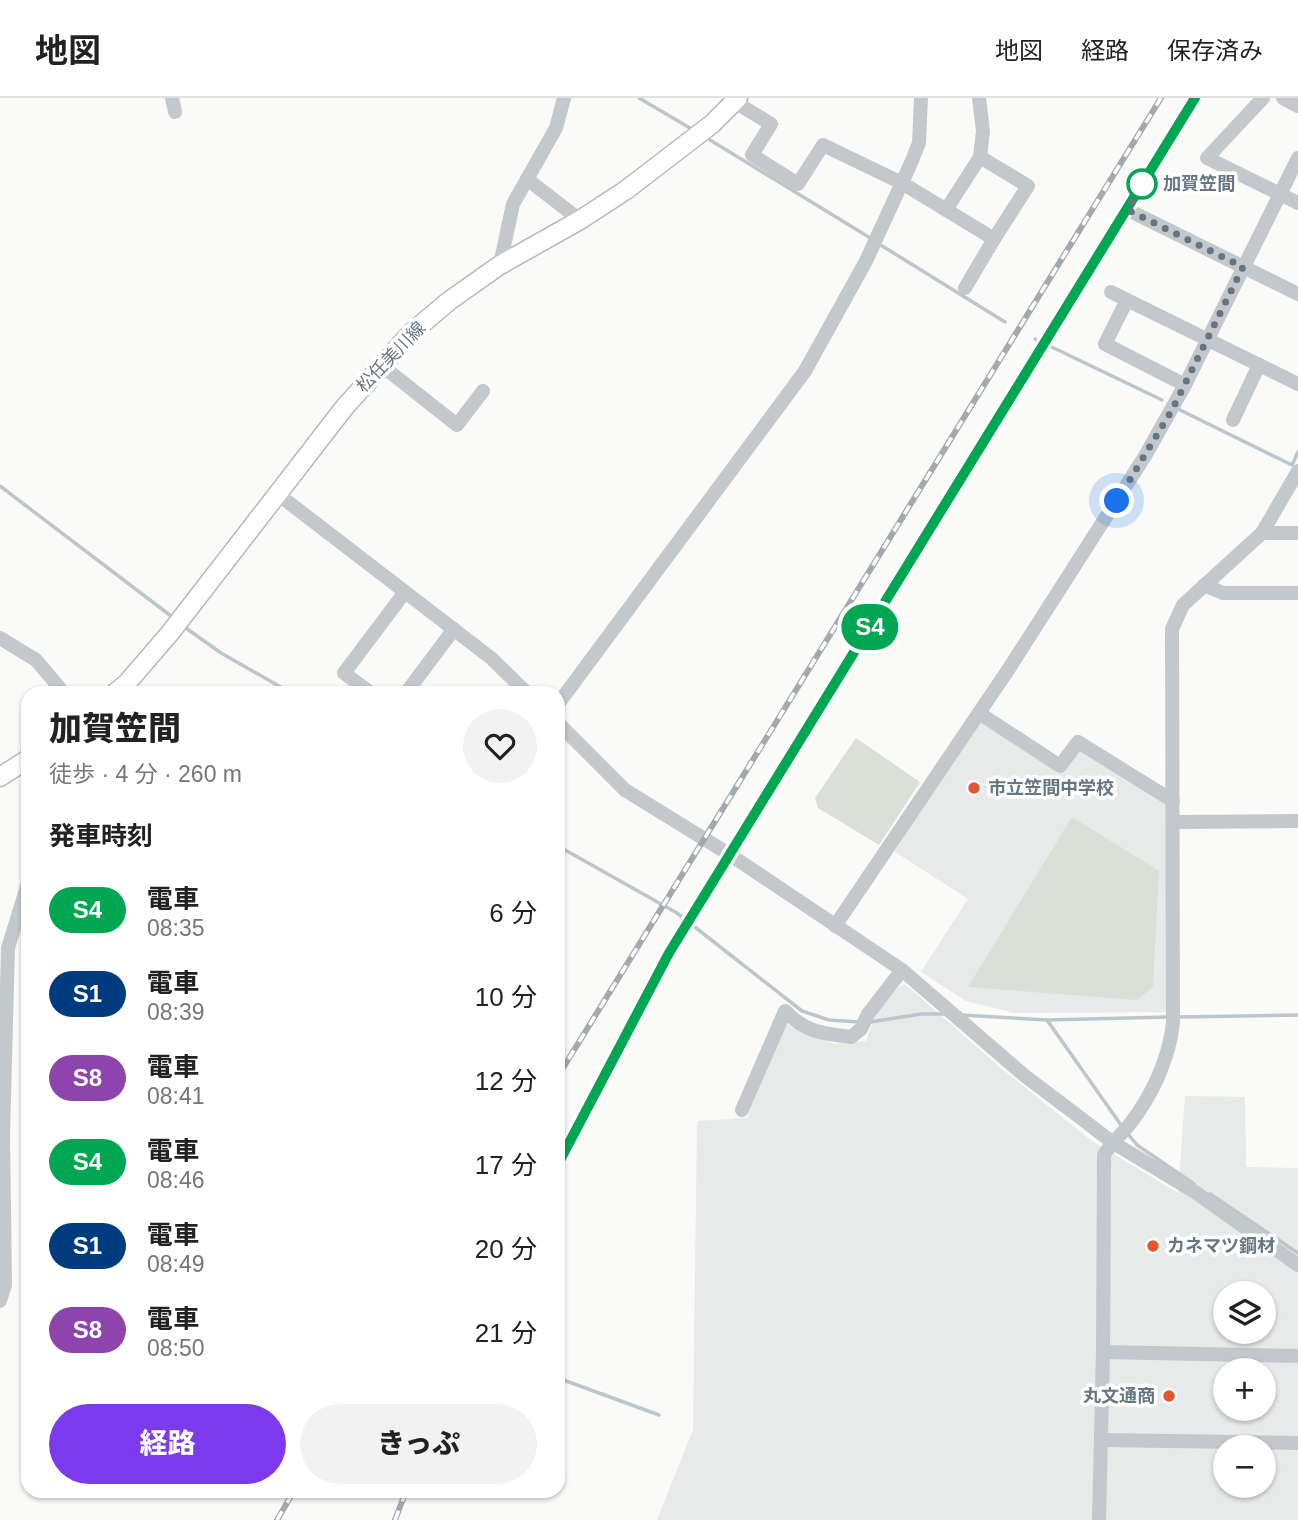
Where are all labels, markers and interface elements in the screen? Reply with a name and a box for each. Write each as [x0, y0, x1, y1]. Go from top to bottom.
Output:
text: 地図 [35, 32, 101, 69]
text: 地図 [995, 37, 1043, 64]
text: 経路 [1081, 37, 1129, 64]
text: 保存済み [1167, 37, 1263, 64]
marker: 加賀笠間 [1127, 169, 1157, 199]
place label: 加賀笠間 [1163, 174, 1235, 194]
street label: 松任美川線 [353, 318, 429, 396]
your location [1099, 483, 1134, 518]
line badge: S4 [838, 604, 902, 650]
text: S4 [855, 613, 885, 640]
button: heart [463, 709, 537, 783]
text: 加賀笠間 [49, 710, 181, 747]
text: 徒歩 · 4 分 · 260 m [49, 761, 242, 787]
place label: 市立笠間中学校 [988, 778, 1114, 798]
marker: 市立笠間中学校 [966, 780, 982, 796]
text: 発車時刻 [49, 821, 153, 851]
text: 電車 [147, 884, 199, 914]
text: S4 [73, 896, 102, 923]
text: 6 分 [489, 898, 537, 928]
text: 08:35 [147, 915, 205, 941]
text: 電車 [147, 968, 199, 998]
text: S1 [73, 980, 102, 1007]
text: 10 分 [475, 982, 537, 1012]
text: 08:39 [147, 999, 205, 1025]
text: 電車 [147, 1052, 199, 1082]
text: S8 [73, 1064, 102, 1091]
text: 12 分 [475, 1066, 537, 1096]
text: 08:41 [147, 1083, 205, 1109]
text: 電車 [147, 1136, 199, 1166]
text: S4 [73, 1148, 102, 1175]
text: 17 分 [475, 1150, 537, 1180]
text: 08:46 [147, 1167, 205, 1193]
text: 電車 [147, 1220, 199, 1250]
text: S1 [73, 1232, 102, 1259]
text: 20 分 [475, 1234, 537, 1264]
place label: カネマツ鋼材 [1167, 1236, 1275, 1256]
marker: カネマツ鋼材 [1145, 1238, 1161, 1254]
text: 08:49 [147, 1251, 205, 1277]
map controls [1213, 1281, 1276, 1498]
button: layers [1213, 1281, 1276, 1344]
text: 電車 [147, 1304, 199, 1334]
text: S8 [73, 1316, 102, 1343]
text: 21 分 [475, 1318, 537, 1348]
text: 08:50 [147, 1335, 205, 1361]
button: + [1213, 1358, 1276, 1421]
place label: 丸文通商 [1083, 1386, 1155, 1406]
marker: 丸文通商 [1161, 1388, 1177, 1404]
button: 経路 [49, 1404, 286, 1484]
button: きっぷ [300, 1404, 537, 1484]
button: − [1213, 1435, 1276, 1498]

